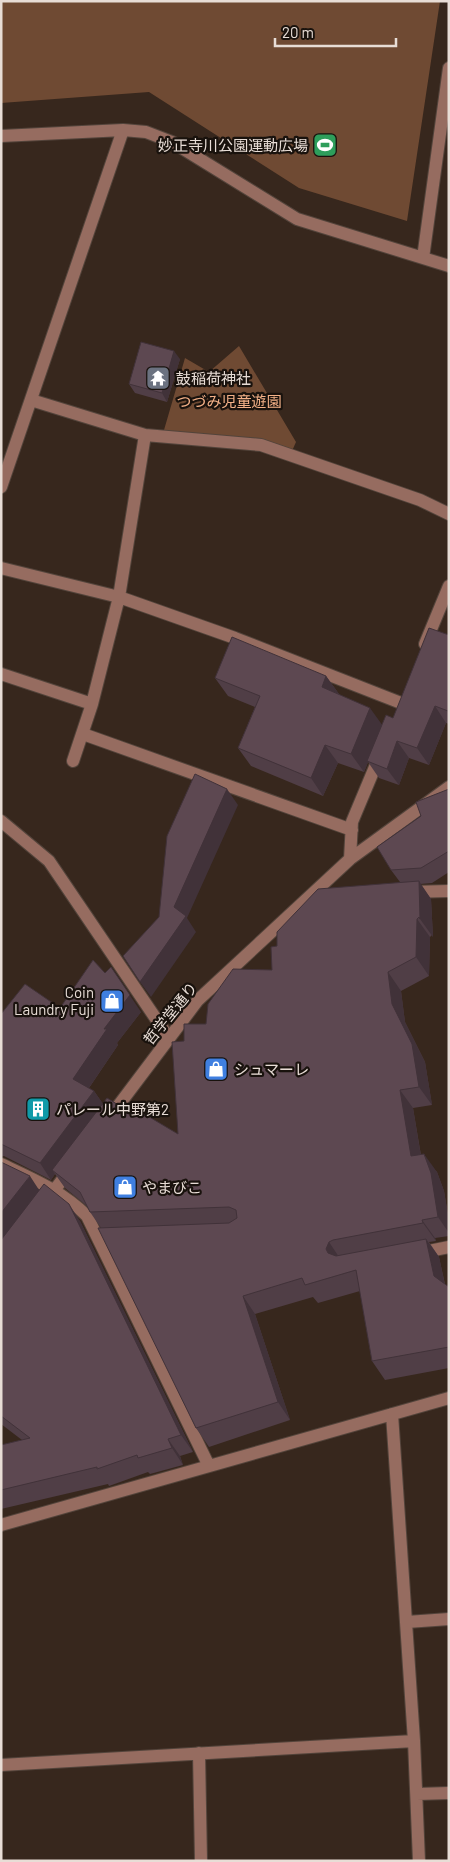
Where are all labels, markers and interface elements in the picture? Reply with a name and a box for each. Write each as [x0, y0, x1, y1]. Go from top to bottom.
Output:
scale bar [275, 15, 396, 47]
text: 20 m [282, 23, 314, 41]
sports icon: 妙正寺川公園運動広場 [312, 132, 338, 158]
place label: 妙正寺川公園運動広場 [158, 136, 308, 154]
temple icon: 鼓稲荷神社 [145, 365, 171, 391]
place label: 鼓稲荷神社 [176, 369, 251, 387]
park label: つづみ児童遊園 [176, 392, 282, 410]
street label: 哲学堂通り [139, 978, 201, 1048]
place label: Coin Laundry Fuji [14, 983, 94, 1018]
shop icon: Coin Laundry Fuji [99, 988, 125, 1014]
shop icon: シュマーレ [203, 1056, 229, 1082]
place label: シュマーレ [234, 1060, 309, 1078]
building icon: パレール中野第2 [25, 1096, 51, 1122]
place label: パレール中野第2 [56, 1100, 169, 1118]
shop icon: やまびこ [112, 1174, 138, 1200]
place label: やまびこ [142, 1178, 202, 1196]

